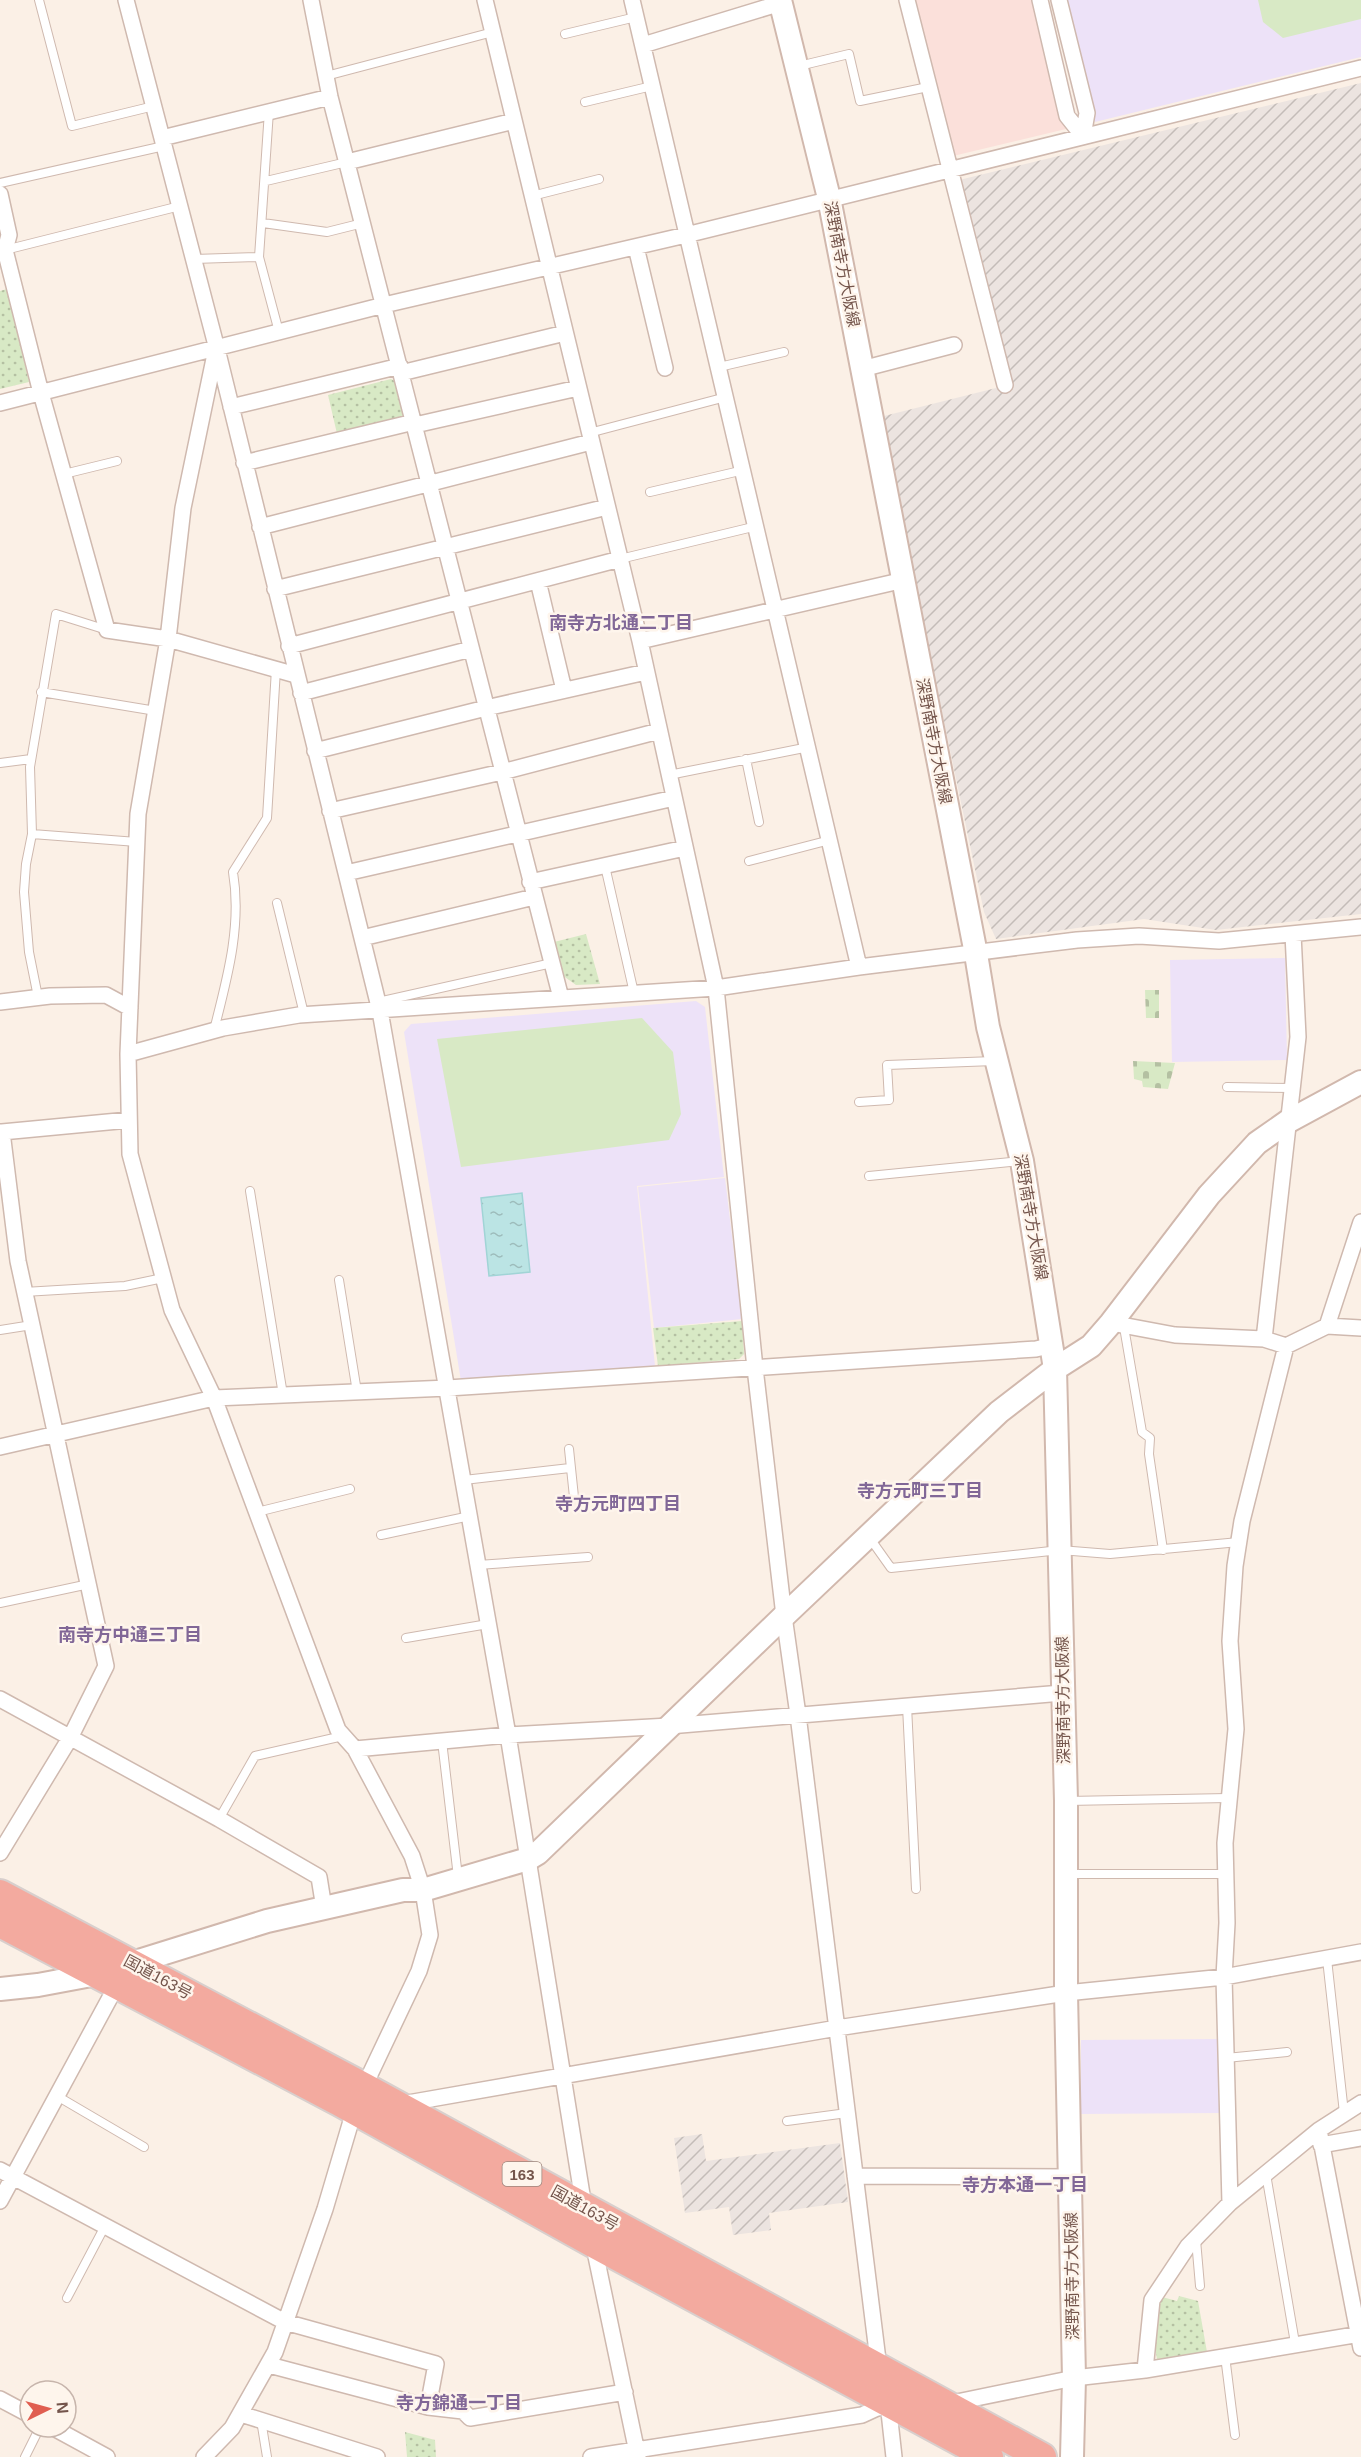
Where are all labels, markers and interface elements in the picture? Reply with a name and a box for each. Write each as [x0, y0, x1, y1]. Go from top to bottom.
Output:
street label: 深野南寺方大阪線 [821, 200, 863, 328]
district label: 南寺方北通二丁目 [549, 613, 693, 633]
street label: 深野南寺方大阪線 [913, 677, 955, 805]
street label: 深野南寺方大阪線 [1012, 1152, 1050, 1282]
district label: 寺方元町三丁目 [857, 1481, 983, 1501]
district label: 寺方元町四丁目 [555, 1494, 681, 1514]
district label: 南寺方中通三丁目 [58, 1625, 202, 1645]
street label: 深野南寺方大阪線 [1053, 1636, 1073, 1764]
street label: 国道163号 [121, 1952, 195, 2002]
road number: 163 [502, 2162, 542, 2186]
district label: 寺方本通一丁目 [962, 2175, 1088, 2195]
street label: 国道163号 [548, 2182, 622, 2234]
street label: 深野南寺方大阪線 [1062, 2212, 1082, 2340]
north arrow [18, 2379, 78, 2439]
district label: 寺方錦通一丁目 [396, 2393, 522, 2413]
text: N [53, 2401, 71, 2414]

